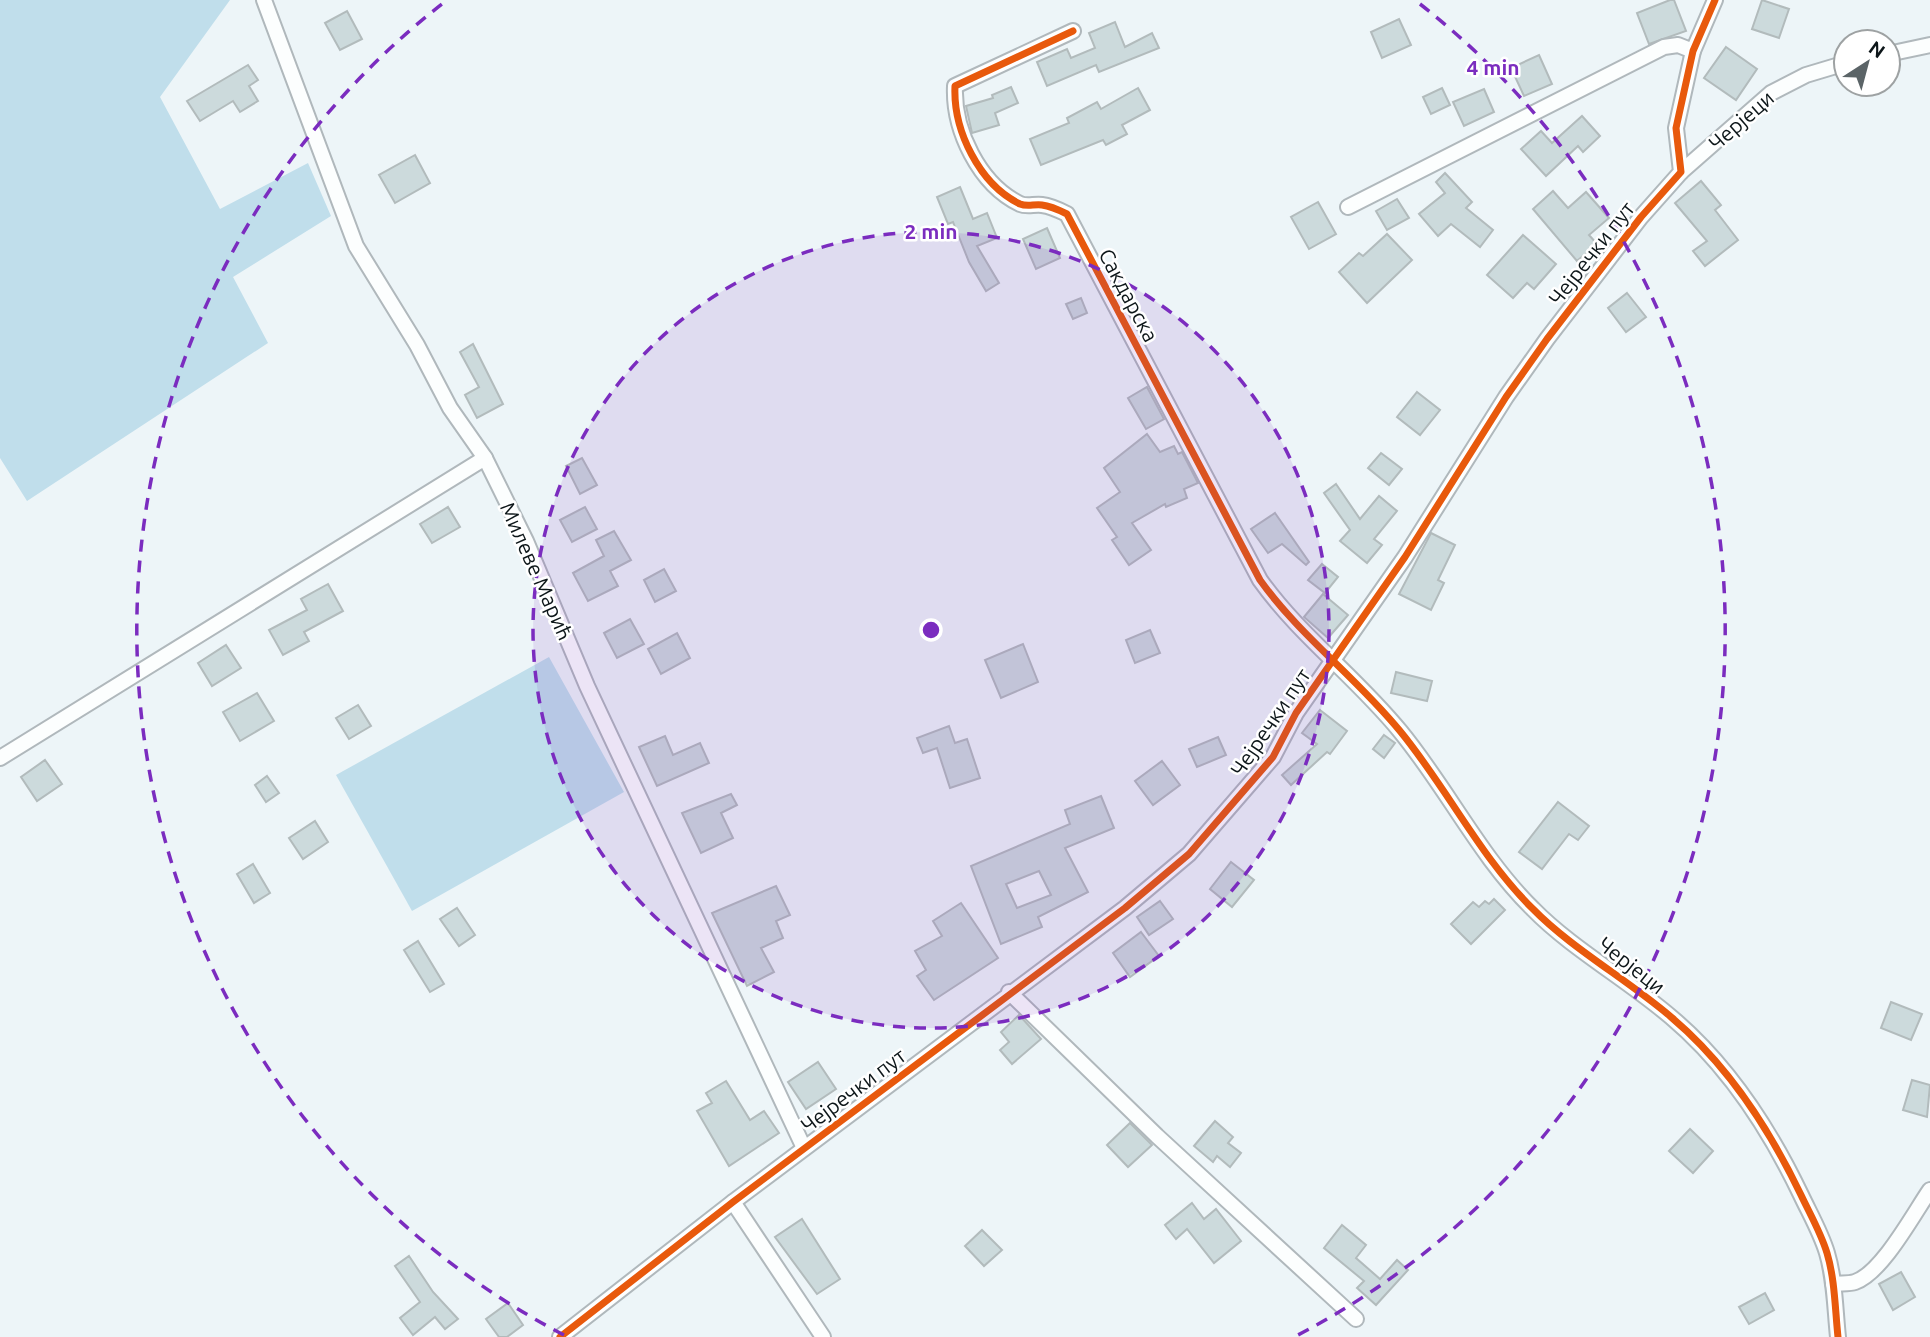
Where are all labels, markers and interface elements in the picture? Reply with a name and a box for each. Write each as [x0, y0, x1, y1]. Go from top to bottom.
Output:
north arrow [1832, 28, 1902, 98]
text: N [1865, 36, 1889, 62]
text: 4 min [1466, 55, 1520, 79]
street label: Черјеци [1704, 85, 1778, 155]
street label: Чејречки пут [1543, 196, 1639, 309]
text: 2 min [904, 219, 958, 243]
street label: Сакдарска [1095, 244, 1163, 346]
street label: Милеве Мaрић [496, 498, 578, 644]
centre of rings [919, 618, 943, 642]
street label: Чејречки пут [1225, 663, 1315, 780]
street label: Черјеци [1594, 931, 1670, 999]
street label: Чејречки пут [796, 1043, 910, 1137]

